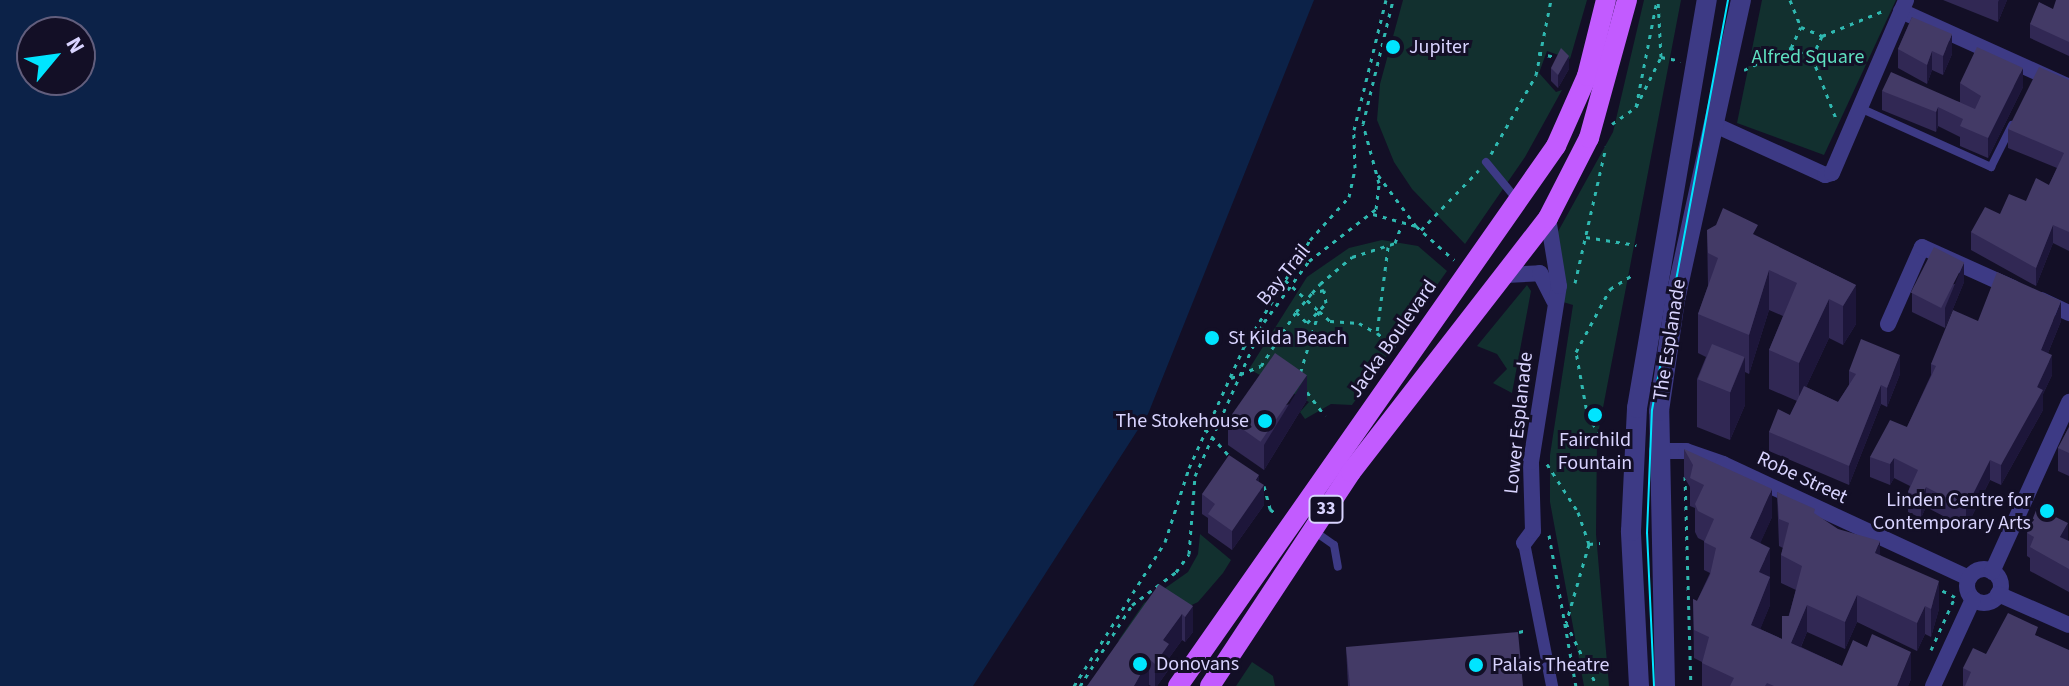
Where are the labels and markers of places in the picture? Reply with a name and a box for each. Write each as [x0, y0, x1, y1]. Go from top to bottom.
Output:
place label: Jupiter [1409, 35, 1469, 59]
marker: Jupiter [1384, 38, 1402, 56]
place label: St Kilda Beach [1228, 326, 1347, 350]
marker: St Kilda Beach [1203, 329, 1221, 347]
marker: Fairchild Fountain [1586, 406, 1604, 424]
place label: The Stokehouse [1116, 409, 1249, 433]
marker: The Stokehouse [1256, 412, 1274, 430]
place label: Fairchild Fountain [1558, 428, 1632, 475]
place label: Linden Centre for Contemporary Arts [1873, 488, 2031, 535]
marker: Linden Centre for Contemporary Arts [2038, 502, 2056, 520]
place label: Donovans [1156, 652, 1239, 676]
place label: Palais Theatre [1492, 653, 1609, 677]
marker: Donovans [1131, 655, 1149, 673]
marker: Palais Theatre [1467, 656, 1485, 674]

